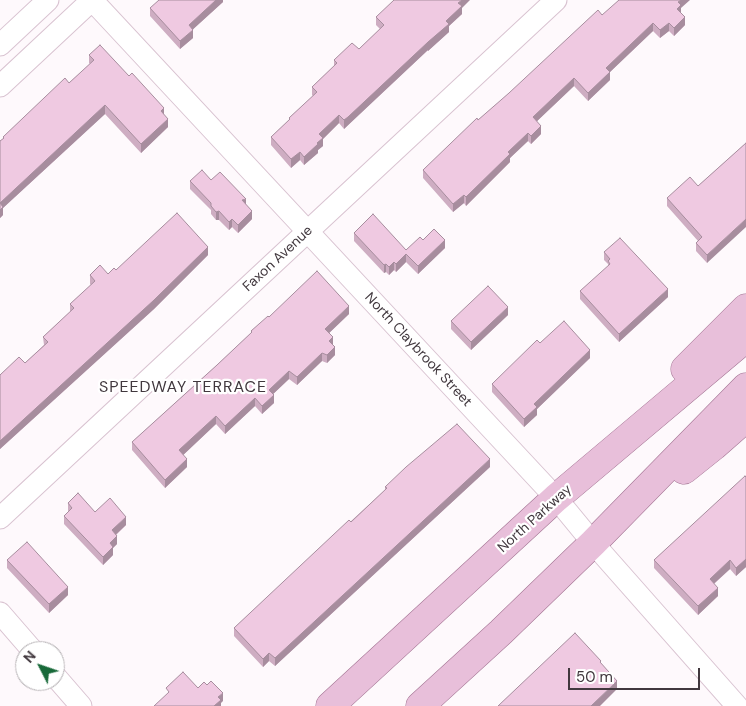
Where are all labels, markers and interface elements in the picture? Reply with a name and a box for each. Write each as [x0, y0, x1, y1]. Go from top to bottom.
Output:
street label: Faxon Avenue [240, 223, 316, 295]
street label: North Claybrook Street [361, 290, 475, 410]
district label: SPEEDWAY TERRACE [97, 378, 269, 398]
street label: North Parkway [495, 481, 575, 557]
north arrow [15, 641, 65, 691]
text: N [19, 647, 40, 667]
scale bar [571, 658, 704, 690]
text: 50 m [576, 667, 613, 687]

